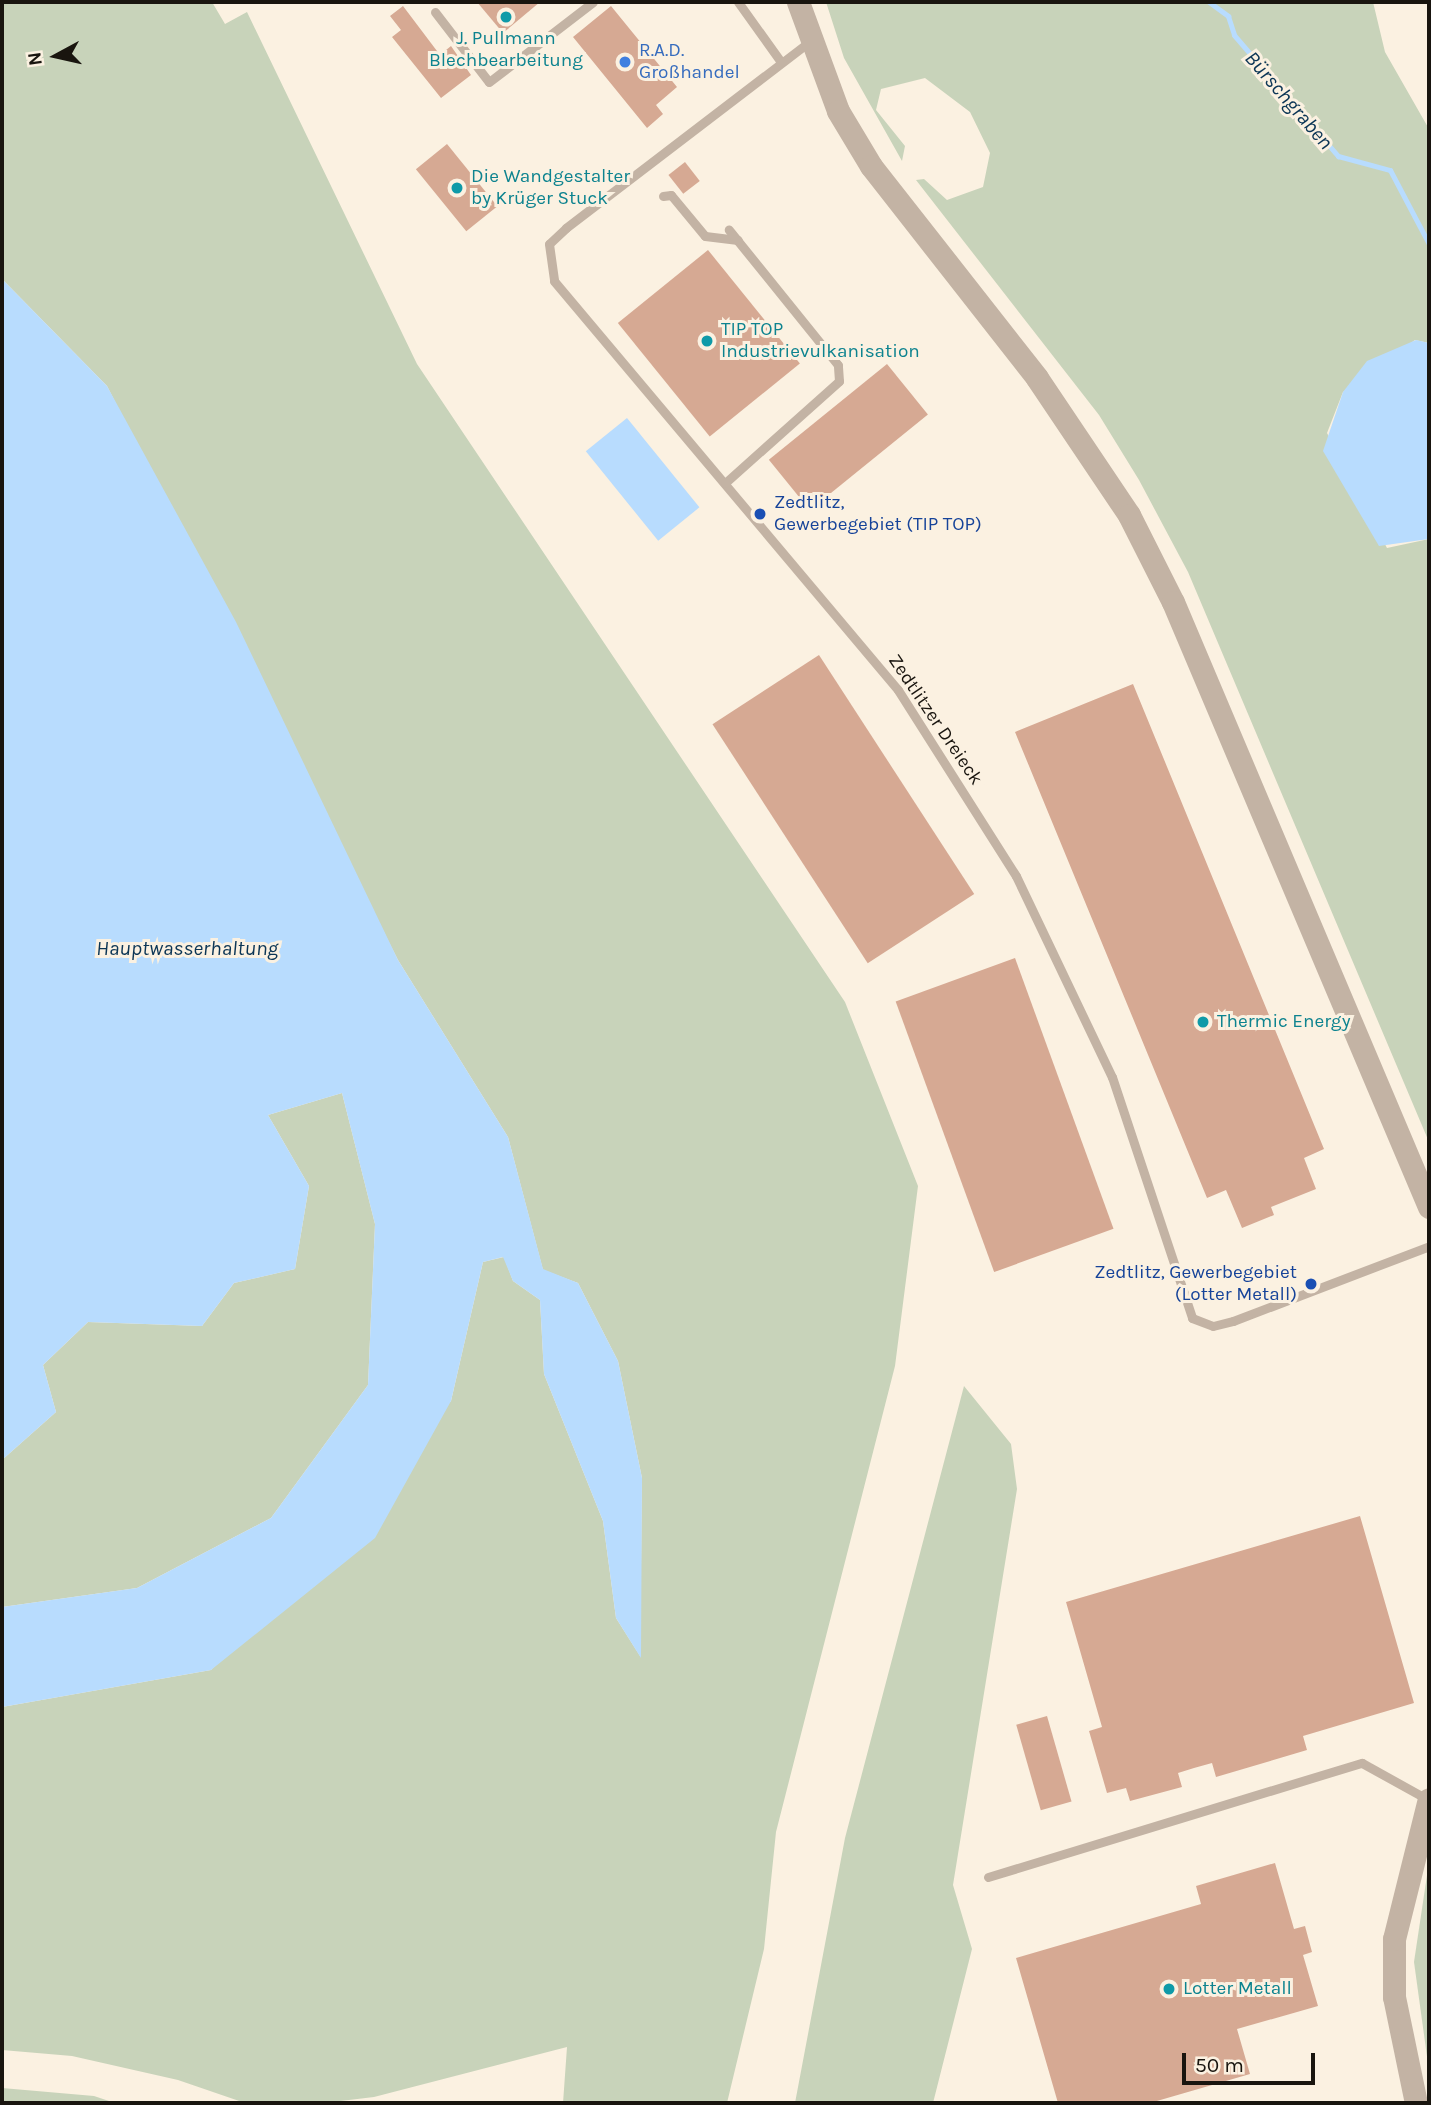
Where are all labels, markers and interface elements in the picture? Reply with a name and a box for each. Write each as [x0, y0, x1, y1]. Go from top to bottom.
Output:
marker: J. Pullmann Blechbearbeitung [498, 9, 514, 25]
north arrow [21, 21, 91, 91]
place label: J. Pullmann Blechbearbeitung [429, 28, 583, 72]
place label: R.A.D. Großhandel [639, 40, 740, 84]
water label: Bürschgraben [1239, 46, 1339, 154]
text: N [23, 51, 47, 67]
marker: R.A.D. Großhandel [617, 54, 633, 70]
place label: Die Wandgestalter by Krüger Stuck [471, 166, 630, 210]
marker: Die Wandgestalter by Krüger Stuck [449, 180, 465, 196]
place label: TIP TOP Industrievulkanisation [721, 319, 920, 363]
marker: TIP TOP Industrievulkanisation [699, 333, 715, 349]
place label: Zedtlitz, Gewerbegebiet (TIP TOP) [774, 492, 982, 536]
marker: Zedtlitz, Gewerbegebiet (TIP TOP) [752, 506, 768, 522]
street label: Zedtlitzer Dreieck [883, 650, 987, 790]
water label: Hauptwasserhaltung [96, 935, 278, 961]
place label: Thermic Energy [1217, 1011, 1351, 1033]
marker: Thermic Energy [1195, 1014, 1211, 1030]
place label: Zedtlitz, Gewerbegebiet (Lotter Metall) [1094, 1262, 1297, 1306]
marker: Zedtlitz, Gewerbegebiet (Lotter Metall) [1303, 1276, 1319, 1292]
place label: Lotter Metall [1183, 1978, 1292, 2000]
marker: Lotter Metall [1161, 1981, 1177, 1997]
scale bar [1186, 2038, 1319, 2082]
text: 50 m [1195, 2053, 1244, 2077]

